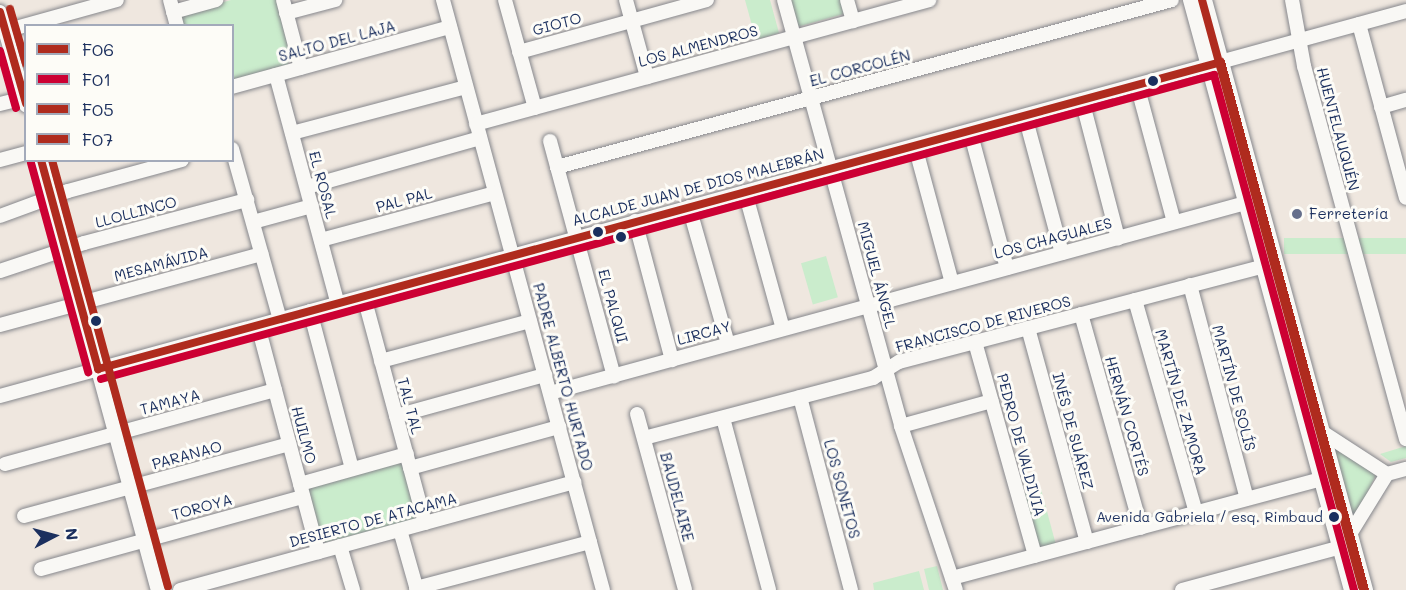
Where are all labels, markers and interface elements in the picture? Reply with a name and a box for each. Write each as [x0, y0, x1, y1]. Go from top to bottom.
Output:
street label: GIOTO [531, 9, 583, 39]
street label: SALTO DEL LAJA [277, 17, 397, 65]
street label: LOS ALMENDROS [636, 21, 760, 71]
legend [24, 24, 234, 162]
text: F06 [82, 37, 114, 61]
street label: EL CORCOLÉN [808, 46, 912, 90]
street label: HUENTELAUQUÉN [1313, 65, 1363, 193]
text: F01 [82, 67, 111, 91]
unlabelled marker [1147, 75, 1159, 87]
text: F05 [82, 97, 114, 121]
text: F07 [82, 127, 113, 151]
street label: ALCALDE JUAN DE DIOS MALEBRÁN [570, 145, 826, 229]
street label: EL ROSAL [305, 149, 341, 221]
street label: PAL PAL [374, 184, 434, 216]
street label: LLOLLINCO [93, 192, 179, 232]
place label: Ferretería [1309, 205, 1388, 223]
marker: Ferretería [1290, 207, 1304, 221]
street label: LOS CHAGUALES [992, 214, 1114, 262]
street label: MIGUEL ÁNGEL [854, 220, 900, 330]
unlabelled marker [592, 226, 604, 238]
unlabelled marker [615, 231, 627, 243]
street label: MESAMÁVIDA [112, 243, 210, 285]
street label: EL PALQUI [594, 267, 632, 345]
street label: PADRE ALBERTO HURTADO [529, 281, 597, 473]
street label: FRANCISCO DE RIVEROS [893, 292, 1073, 356]
unlabelled marker [90, 315, 102, 327]
street label: LIRCAY [675, 317, 733, 349]
street label: MARTÍN DE SOLÍS [1209, 323, 1259, 453]
street label: MARTÍN DE ZAMORA [1152, 327, 1210, 477]
street label: HERNÁN CORTÉS [1101, 354, 1153, 478]
street label: INÉS DE SUÁREZ [1049, 371, 1097, 491]
street label: PEDRO DE VALDIVIA [993, 372, 1049, 518]
street label: TAL TAL [394, 376, 426, 436]
street label: TAMAYA [138, 385, 202, 419]
street label: HUILMO [288, 404, 320, 466]
street label: PARANAO [150, 437, 224, 473]
street label: LOS SONETOS [820, 438, 864, 540]
street label: BAUDELAIRE [656, 450, 698, 544]
street label: DESIERTO DE ATACAMA [287, 489, 459, 551]
street label: TOROYA [170, 490, 234, 524]
north arrow [24, 506, 84, 566]
place label: Avenida Gabriela / esq. Rimbaud [1096, 509, 1323, 525]
marker: Avenida Gabriela / esq. Rimbaud [1328, 511, 1340, 523]
text: N [61, 527, 83, 541]

